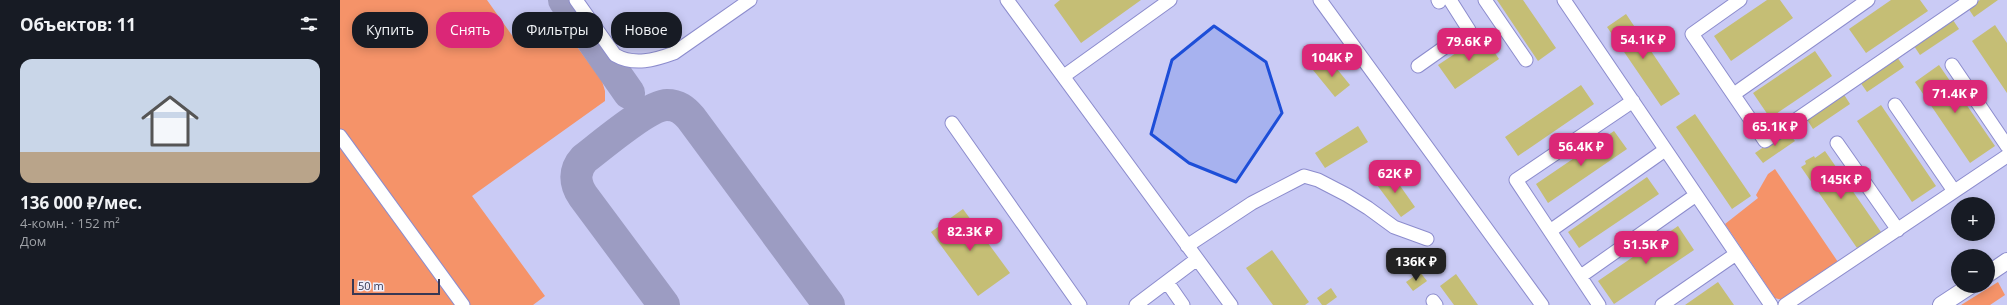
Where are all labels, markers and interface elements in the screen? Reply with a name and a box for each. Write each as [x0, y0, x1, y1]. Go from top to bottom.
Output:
chip: Купить [352, 12, 428, 48]
chip: Снять [436, 12, 504, 48]
chip: Фильтры [512, 12, 603, 48]
chip: Новое [611, 12, 682, 48]
text: Объектов: 11 [20, 13, 136, 36]
icon: filters [298, 13, 320, 35]
pin: 54.1K ₽ [1606, 26, 1680, 60]
pin: 79.6K ₽ [1432, 28, 1506, 62]
text: 54.1K ₽ [1620, 30, 1666, 48]
text: 79.6K ₽ [1446, 32, 1492, 50]
pin: 104K ₽ [1299, 44, 1365, 78]
text: 104K ₽ [1311, 48, 1353, 66]
pin: 71.4K ₽ [1918, 80, 1992, 114]
text: 71.4K ₽ [1932, 84, 1978, 102]
icon: home [134, 85, 206, 157]
pin: 65.1K ₽ [1738, 113, 1812, 147]
text: 65.1K ₽ [1752, 117, 1798, 135]
pin: 56.4K ₽ [1544, 133, 1618, 167]
text: 56.4K ₽ [1558, 137, 1604, 155]
pin: 62K ₽ [1367, 160, 1423, 194]
text: 62K ₽ [1378, 164, 1412, 182]
pin: 145K ₽ [1808, 166, 1874, 200]
text: 145K ₽ [1820, 170, 1862, 188]
text: 136 000 ₽/мес. [20, 191, 142, 214]
map controls [1951, 197, 1995, 293]
button: + [1951, 197, 1995, 241]
text: 4-комн. · 152 m² [20, 214, 120, 232]
pin: 82.3K ₽ [933, 218, 1007, 252]
text: 82.3K ₽ [947, 222, 993, 240]
pin: 51.5K ₽ [1609, 231, 1683, 265]
text: Дом [20, 232, 46, 250]
text: 51.5K ₽ [1623, 235, 1669, 253]
pin: 136K ₽ [1383, 248, 1449, 282]
button: − [1951, 249, 1995, 293]
text: 136K ₽ [1395, 252, 1437, 270]
scale bar [352, 277, 440, 296]
text: 50 m [358, 278, 384, 293]

